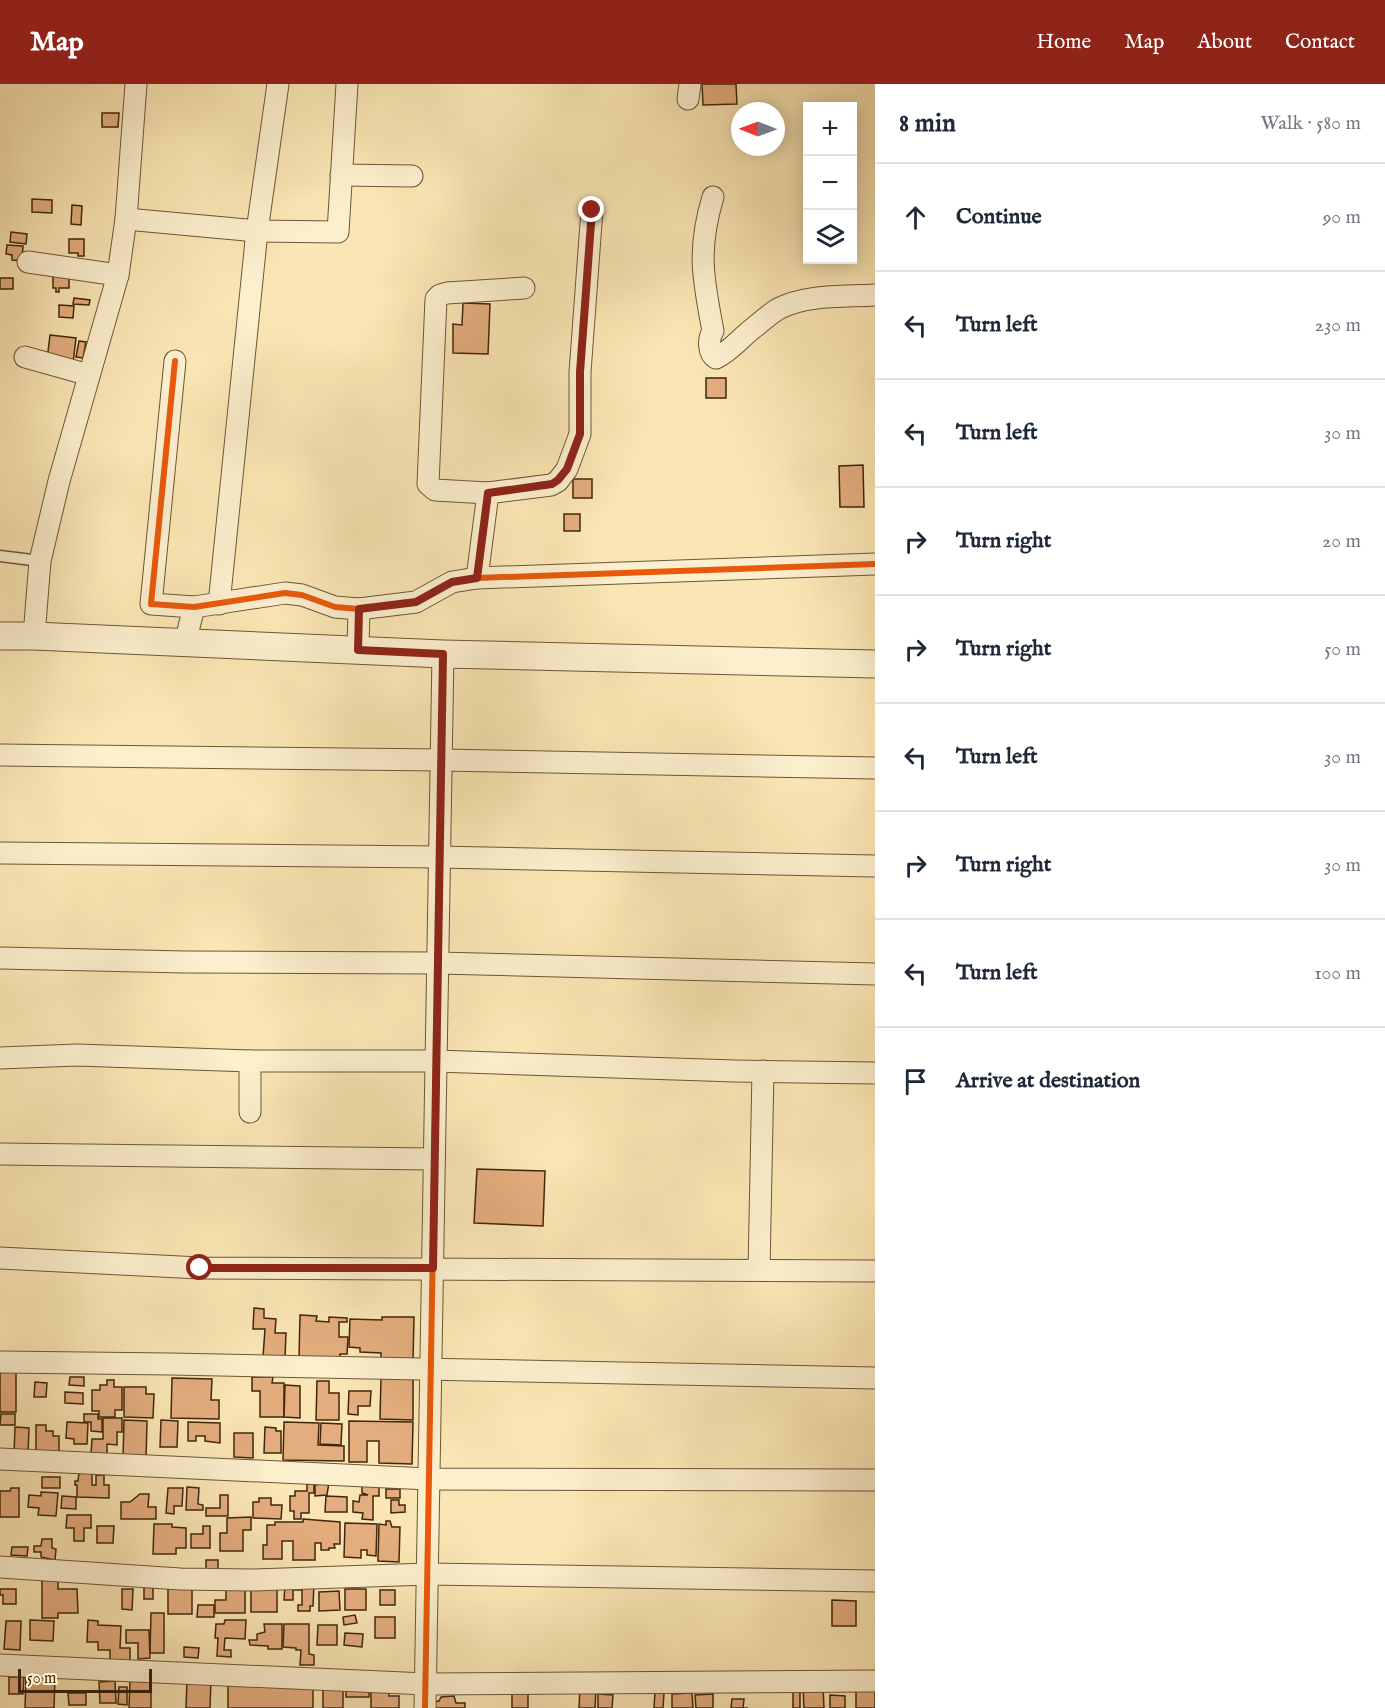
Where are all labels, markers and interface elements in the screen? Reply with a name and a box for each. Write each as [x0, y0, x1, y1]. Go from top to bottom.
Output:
text: Map [30, 25, 84, 60]
text: Home [1036, 29, 1091, 56]
text: Map [1124, 29, 1164, 56]
text: About [1197, 29, 1252, 56]
text: Contact [1285, 29, 1355, 56]
north arrow [731, 102, 785, 156]
map controls [803, 102, 857, 264]
button: + [803, 102, 857, 156]
text: 8 min [899, 107, 956, 140]
text: Walk · 580 m [1260, 111, 1361, 136]
button: − [803, 156, 857, 210]
route end [578, 196, 604, 222]
icon: ahead [899, 201, 932, 234]
text: Continue [956, 203, 1042, 231]
text: 90 m [1323, 205, 1361, 230]
button: layers [803, 210, 857, 264]
icon: left [899, 309, 932, 342]
text: Turn left [956, 311, 1038, 339]
text: 230 m [1315, 313, 1361, 338]
icon: left [899, 417, 932, 450]
text: Turn left [956, 419, 1038, 447]
text: 30 m [1324, 421, 1361, 446]
icon: right [899, 525, 932, 558]
text: Turn right [956, 527, 1051, 555]
text: 20 m [1322, 529, 1361, 554]
icon: right [899, 633, 932, 666]
text: Turn right [956, 635, 1051, 663]
text: 50 m [1324, 637, 1361, 662]
icon: left [899, 741, 932, 774]
text: Turn left [956, 743, 1038, 771]
text: 30 m [1324, 745, 1361, 770]
icon: right [899, 849, 932, 882]
text: Turn right [956, 851, 1051, 879]
text: 30 m [1324, 853, 1361, 878]
icon: left [899, 957, 932, 990]
text: Turn left [956, 959, 1038, 987]
text: 100 m [1314, 961, 1361, 986]
icon: arrive [899, 1065, 932, 1098]
text: Arrive at destination [956, 1067, 1140, 1095]
route start [186, 1254, 212, 1280]
scale bar [18, 1666, 152, 1694]
text: 50 m [27, 1669, 56, 1689]

